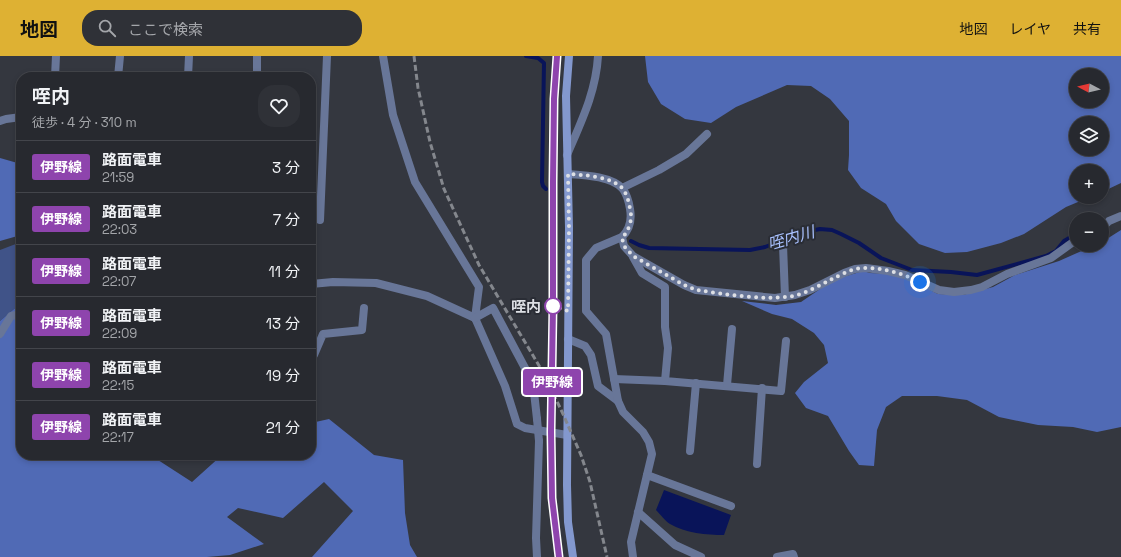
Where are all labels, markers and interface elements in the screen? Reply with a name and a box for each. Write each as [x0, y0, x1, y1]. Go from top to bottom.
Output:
search box [82, 10, 362, 46]
text: 地図 [20, 17, 58, 42]
icon: search [96, 17, 118, 39]
text: ここで検索 [128, 20, 203, 39]
text: 地図 [959, 20, 987, 38]
text: レイヤ [1009, 20, 1051, 38]
text: 共有 [1073, 20, 1101, 38]
north arrow [1069, 68, 1109, 108]
map controls [1069, 68, 1109, 252]
text: 咥内 [32, 84, 70, 109]
button: heart [258, 85, 300, 127]
text: 徒歩 · 4 分 · 310 m [32, 114, 137, 131]
button: layers [1069, 116, 1109, 156]
text: 路面電車 [102, 150, 162, 169]
text: 伊野線 [40, 158, 82, 176]
text: 3 分 [272, 158, 300, 177]
button: + [1069, 164, 1109, 204]
text: 21:59 [102, 169, 134, 186]
text: 路面電車 [102, 202, 162, 221]
text: 伊野線 [40, 210, 82, 228]
text: 7 分 [273, 210, 300, 229]
button: − [1069, 212, 1109, 252]
text: 22:03 [102, 221, 137, 238]
water label: 咥内川 [765, 221, 819, 255]
text: 路面電車 [102, 254, 162, 273]
text: 伊野線 [40, 262, 82, 280]
text: 11 分 [269, 262, 300, 281]
your location [910, 272, 930, 292]
text: 22:07 [102, 273, 136, 290]
place label: 咥内 [511, 297, 541, 316]
marker: 咥内 [544, 297, 562, 315]
text: 路面電車 [102, 306, 162, 325]
text: 伊野線 [40, 314, 82, 332]
text: 13 分 [266, 314, 300, 333]
text: 22:09 [102, 325, 137, 342]
text: 路面電車 [102, 358, 162, 377]
text: 伊野線 [40, 366, 82, 384]
text: 19 分 [266, 366, 300, 385]
line badge: 伊野線 [529, 369, 575, 395]
text: 伊野線 [531, 373, 573, 391]
text: 22:15 [102, 377, 134, 394]
text: 路面電車 [102, 410, 162, 429]
text: 伊野線 [40, 418, 82, 436]
text: 21 分 [266, 418, 300, 437]
text: 22:17 [102, 429, 134, 446]

